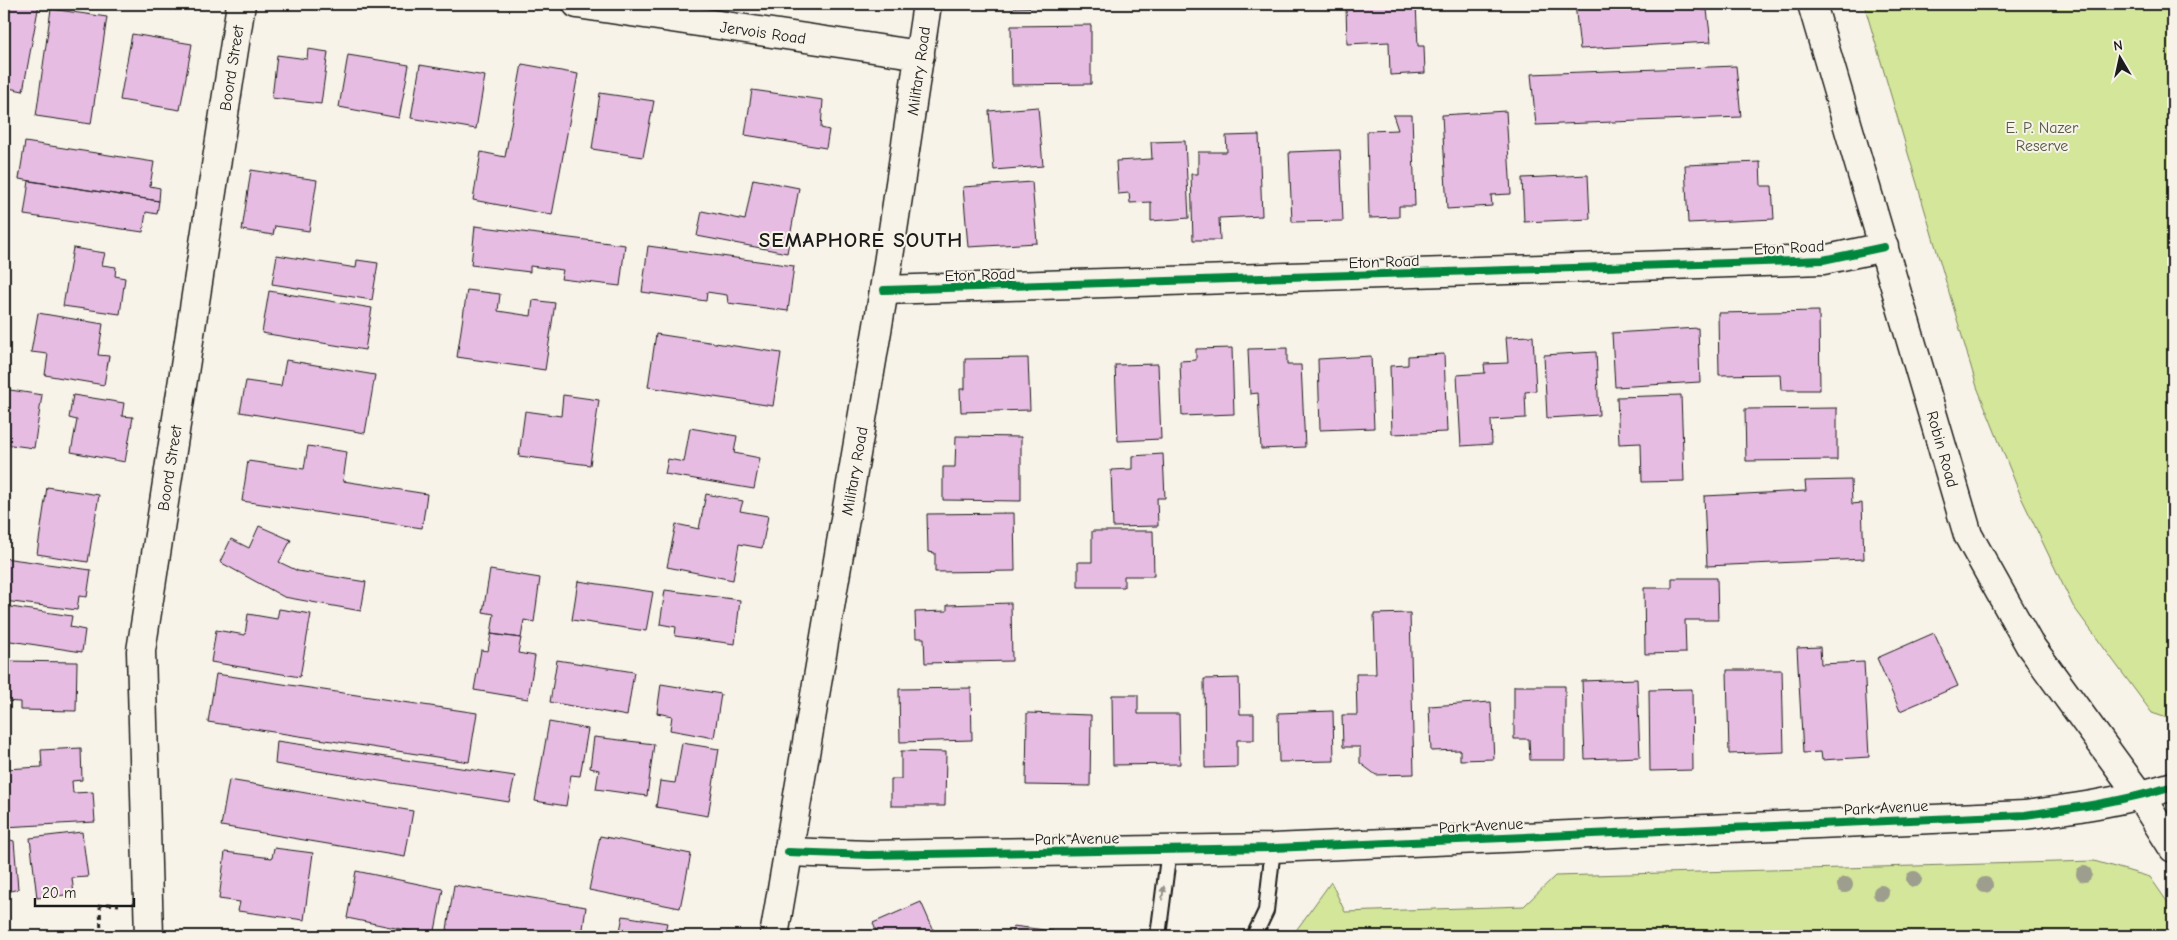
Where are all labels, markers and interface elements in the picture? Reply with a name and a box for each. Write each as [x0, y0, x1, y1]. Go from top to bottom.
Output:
street label: Jervois Road [719, 18, 807, 48]
street label: Boord Street [216, 24, 248, 112]
street label: Military Road [904, 25, 934, 117]
north arrow [2094, 32, 2144, 82]
text: N [2112, 37, 2124, 55]
park label: E. P. Nazer Reserve [2006, 119, 2079, 155]
district label: SEMAPHORE SOUTH [759, 228, 963, 252]
street label: Eton Road [1753, 237, 1825, 259]
street label: Eton Road [1348, 252, 1420, 272]
street label: Eton Road [944, 265, 1016, 285]
street label: Robin Road [1923, 409, 1962, 490]
street label: Boord Street [154, 424, 186, 512]
street label: Military Road [838, 425, 872, 517]
street label: Park Avenue [1843, 797, 1929, 819]
street label: Park Avenue [1438, 815, 1524, 837]
street label: Park Avenue [1035, 829, 1120, 849]
scale bar [35, 875, 134, 907]
text: 20 m [42, 884, 76, 902]
one-way arrow [1159, 885, 1167, 901]

